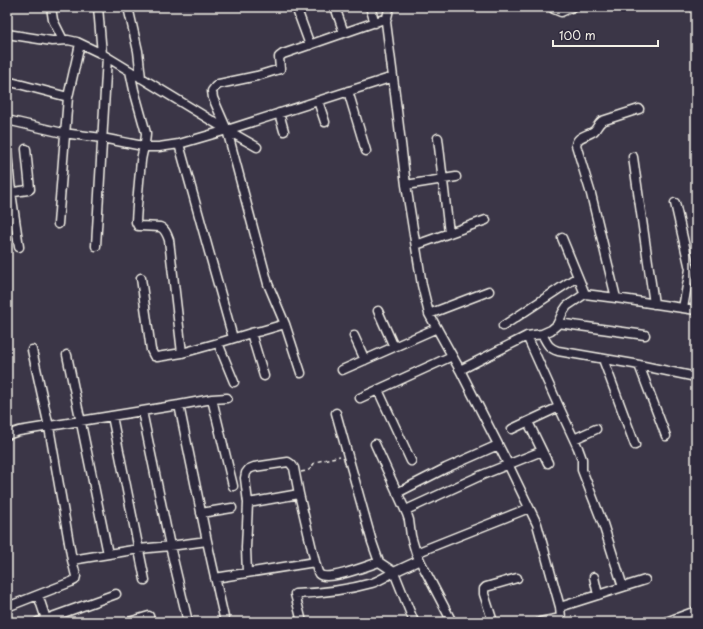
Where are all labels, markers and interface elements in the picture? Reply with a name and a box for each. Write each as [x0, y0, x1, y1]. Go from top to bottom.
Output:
scale bar [553, 22, 658, 48]
text: 100 m [559, 26, 596, 44]

